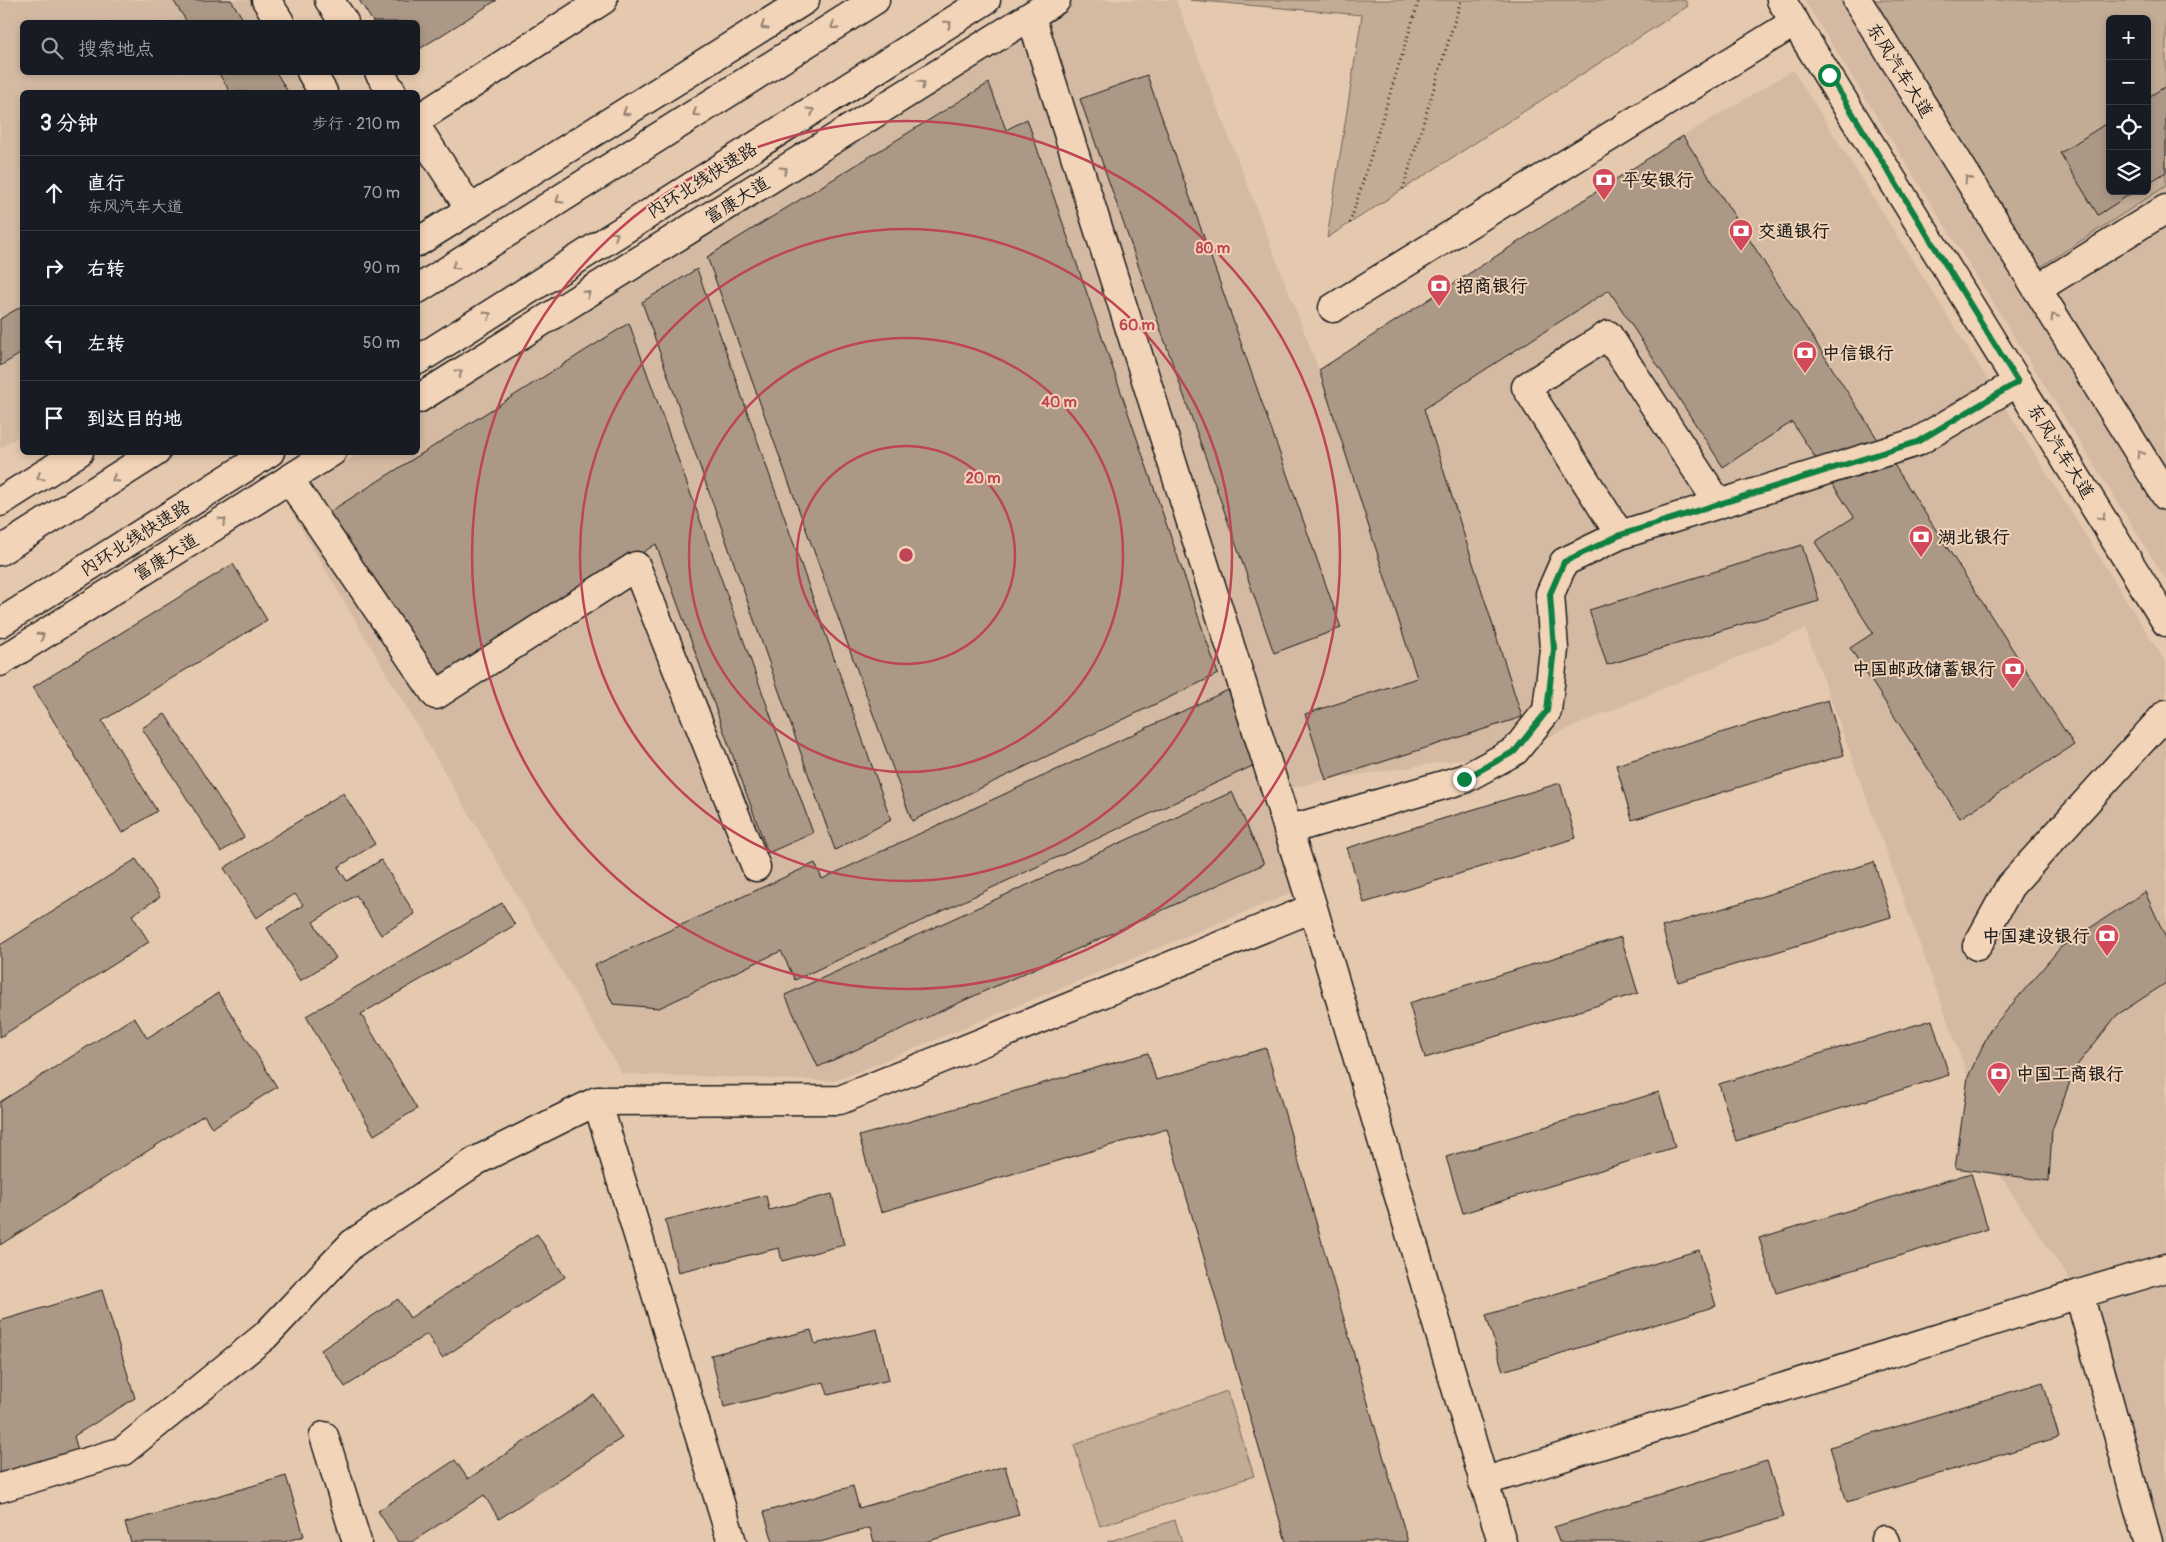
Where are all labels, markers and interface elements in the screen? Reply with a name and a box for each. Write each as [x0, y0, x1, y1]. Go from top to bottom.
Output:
map controls [2106, 15, 2151, 195]
button: + [2106, 15, 2151, 60]
street label: 东风汽车大道 [1861, 18, 1938, 122]
one-way arrow [760, 19, 769, 29]
search box [20, 20, 420, 75]
one-way arrow [830, 20, 839, 29]
one-way arrow [943, 20, 952, 30]
icon: search [38, 34, 66, 62]
text: 搜索地点 [78, 37, 154, 61]
button: − [2106, 60, 2151, 105]
route start [1818, 64, 1841, 87]
one-way arrow [917, 81, 926, 91]
one-way arrow [623, 105, 632, 115]
button: locate [2106, 105, 2151, 150]
one-way arrow [693, 107, 702, 116]
one-way arrow [806, 107, 815, 117]
text: 3 分钟 [40, 110, 98, 137]
text: 步行 · 210 m [312, 114, 400, 134]
street label: 内环北线快速路 [643, 137, 762, 224]
button: layers [2106, 150, 2151, 195]
one-way arrow [779, 167, 788, 177]
bank icon: 平安银行 [1591, 167, 1617, 201]
place label: 平安银行 [1622, 169, 1694, 192]
text: 直行 [87, 171, 125, 195]
street label: 富康大道 [701, 172, 774, 229]
one-way arrow [1965, 175, 1975, 184]
icon: ahead [40, 179, 68, 207]
text: 70 m [363, 183, 400, 203]
one-way arrow [555, 193, 564, 203]
text: 东风汽车大道 [87, 197, 183, 217]
bank icon: 交通银行 [1728, 218, 1754, 252]
place label: 交通银行 [1758, 220, 1830, 243]
one-way arrow [609, 232, 618, 241]
text: 80 m [1196, 239, 1230, 258]
icon: right [40, 254, 68, 282]
text: 右转 [87, 257, 125, 281]
text: 90 m [363, 258, 400, 278]
one-way arrow [451, 259, 460, 269]
bank icon: 招商银行 [1426, 273, 1452, 307]
place label: 招商银行 [1456, 275, 1528, 298]
one-way arrow [582, 290, 591, 300]
one-way arrow [483, 312, 492, 321]
one-way arrow [2051, 313, 2060, 322]
text: 60 m [1119, 316, 1155, 335]
icon: left [40, 329, 68, 357]
text: 左转 [87, 332, 125, 356]
text: 50 m [363, 333, 400, 353]
bank icon: 中信银行 [1792, 340, 1818, 374]
place label: 中信银行 [1822, 342, 1894, 365]
one-way arrow [453, 370, 462, 380]
text: 40 m [1041, 393, 1077, 412]
street label: 东风汽车大道 [2022, 399, 2099, 503]
icon: arrive [40, 404, 68, 432]
text: 到达目的地 [87, 407, 182, 431]
one-way arrow [2137, 451, 2147, 460]
text: 20 m [965, 469, 1001, 488]
one-way arrow [36, 471, 45, 480]
one-way arrow [112, 472, 121, 482]
street label: 内环北线快速路 [76, 495, 195, 582]
one-way arrow [2095, 512, 2105, 521]
one-way arrow [217, 518, 226, 527]
bank icon: 湖北银行 [1908, 524, 1934, 558]
place label: 湖北银行 [1938, 526, 2010, 549]
street label: 富康大道 [130, 529, 203, 586]
centre of rings [897, 546, 915, 564]
one-way arrow [36, 633, 45, 643]
bank icon: 中国邮政储蓄银行 [2000, 656, 2026, 690]
place label: 中国邮政储蓄银行 [1852, 658, 1996, 681]
route end [1453, 768, 1476, 791]
bank icon: 中国建设银行 [2094, 923, 2120, 957]
place label: 中国建设银行 [1982, 925, 2090, 948]
bank icon: 中国工商银行 [1986, 1061, 2012, 1095]
place label: 中国工商银行 [2016, 1063, 2124, 1086]

